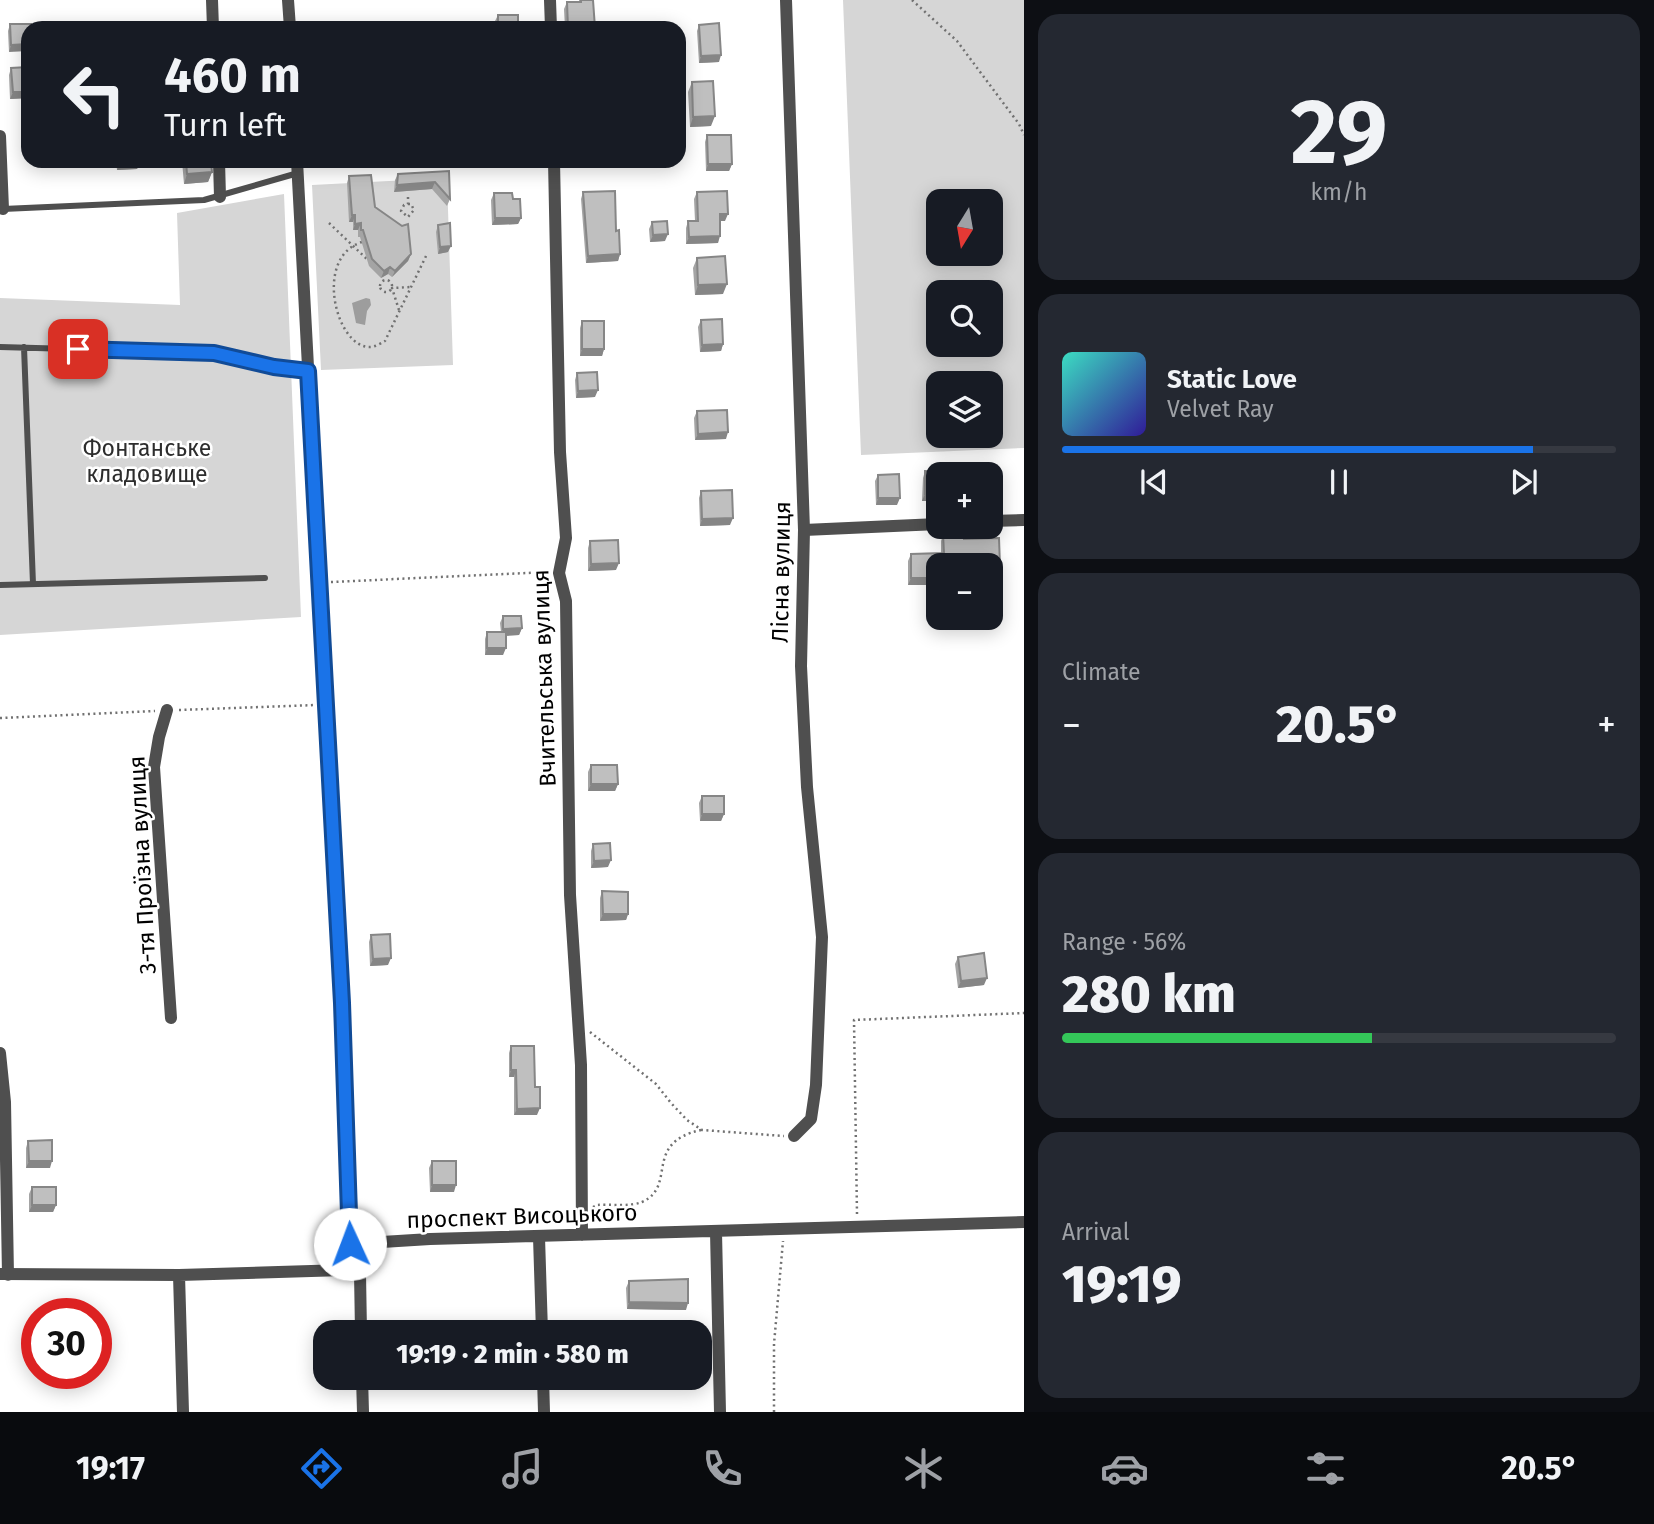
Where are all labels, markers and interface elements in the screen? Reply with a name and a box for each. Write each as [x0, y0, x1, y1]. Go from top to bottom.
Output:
text: 460 m [164, 46, 301, 105]
icon: left [49, 49, 140, 140]
text: 29 [1290, 78, 1388, 187]
text: Turn left [164, 106, 286, 144]
text: km/h [1311, 178, 1367, 206]
north arrow [926, 189, 1003, 266]
map controls [926, 189, 1003, 630]
button: search [926, 280, 1003, 357]
pin [48, 319, 108, 379]
icon: arrive [59, 330, 97, 368]
text: Static Love [1167, 364, 1297, 395]
button: layers [926, 371, 1003, 448]
text: Velvet Ray [1167, 395, 1274, 423]
park label: Фонтанське кладовище [83, 434, 211, 488]
button: + [926, 462, 1003, 539]
icon: previous [1135, 463, 1173, 501]
icon: pause [1320, 463, 1358, 501]
icon: next [1505, 463, 1543, 501]
street label: Лісна вулиця [766, 501, 796, 643]
button: − [926, 553, 1003, 630]
street label: Вчительська вулиця [526, 569, 562, 787]
text: Climate [1062, 658, 1141, 686]
text: 20.5° [1276, 693, 1402, 756]
text: − [1062, 702, 1081, 748]
text: + [1597, 702, 1616, 748]
street label: 3-тя Проїзна вулиця [122, 755, 162, 975]
text: Range · 56% [1062, 928, 1186, 956]
text: 280 km [1062, 963, 1236, 1026]
street label: проспект Висоцького [406, 1198, 638, 1234]
position arrow [313, 1207, 387, 1281]
text: Arrival [1062, 1218, 1129, 1246]
text: 19:19 [1062, 1253, 1181, 1316]
speed limit sign: 30 [21, 1298, 112, 1389]
text: 19:19 · 2 min · 580 m [396, 1339, 629, 1370]
icon: directions [297, 1444, 346, 1493]
icon: music [498, 1444, 547, 1493]
icon: phone [698, 1444, 747, 1493]
icon: climate [899, 1444, 948, 1493]
icon: car [1100, 1444, 1149, 1493]
icon: filters [1301, 1444, 1350, 1493]
text: 19:17 [76, 1449, 145, 1487]
text: 20.5° [1501, 1449, 1578, 1487]

